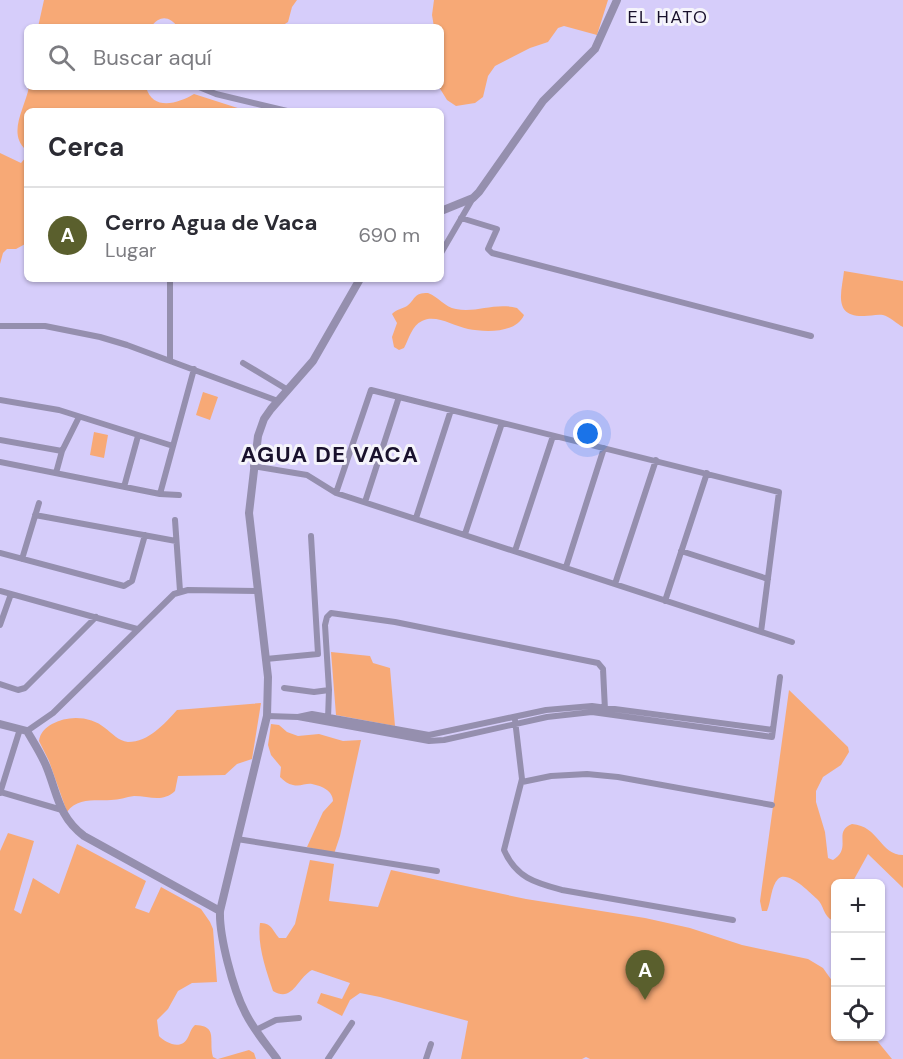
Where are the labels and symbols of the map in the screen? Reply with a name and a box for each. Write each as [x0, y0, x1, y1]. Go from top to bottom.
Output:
district label: EL HATO [627, 5, 709, 29]
your location [573, 419, 602, 448]
district label: AGUA DE VACA [241, 440, 419, 469]
pin: A [626, 950, 664, 1000]

